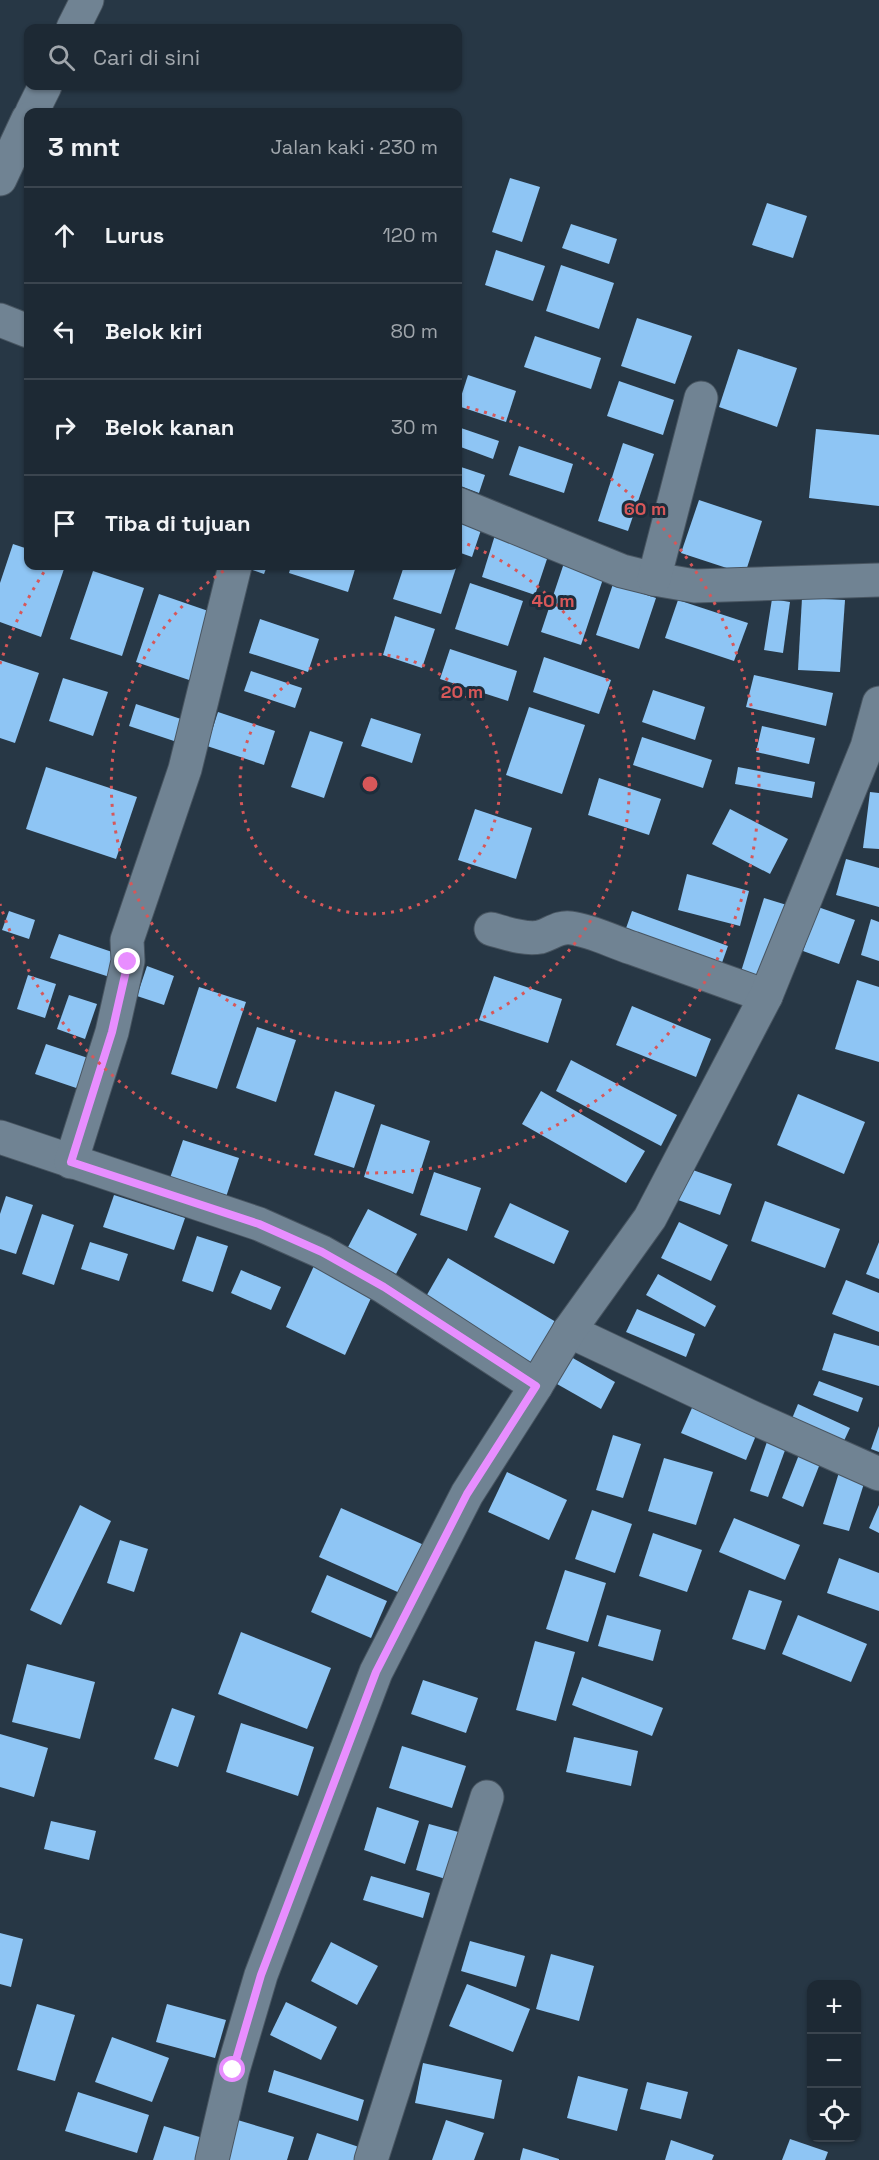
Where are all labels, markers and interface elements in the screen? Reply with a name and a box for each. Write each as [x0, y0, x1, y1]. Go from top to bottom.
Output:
search box [24, 24, 462, 90]
icon: search [45, 41, 78, 74]
text: Cari di sini [93, 43, 200, 71]
text: 3 mnt [48, 130, 120, 164]
text: Jalan kaki · 230 m [270, 134, 438, 160]
icon: ahead [48, 219, 81, 252]
text: Lurus [105, 221, 164, 249]
text: 120 m [382, 222, 438, 248]
icon: left [48, 315, 81, 348]
text: Belok kiri [105, 317, 202, 345]
text: 80 m [390, 318, 438, 344]
icon: right [48, 411, 81, 444]
text: Belok kanan [105, 413, 234, 441]
text: 30 m [391, 414, 438, 440]
text: 60 m [624, 497, 666, 520]
icon: arrive [48, 507, 81, 540]
text: Tiba di tujuan [105, 509, 251, 537]
text: 40 m [531, 589, 575, 612]
text: 20 m [441, 680, 483, 703]
centre of rings [360, 774, 380, 794]
route end [114, 948, 140, 974]
map controls [807, 1980, 861, 2142]
button: + [807, 1980, 861, 2034]
button: − [807, 2034, 861, 2088]
route start [219, 2056, 245, 2082]
button: locate [807, 2088, 861, 2142]

